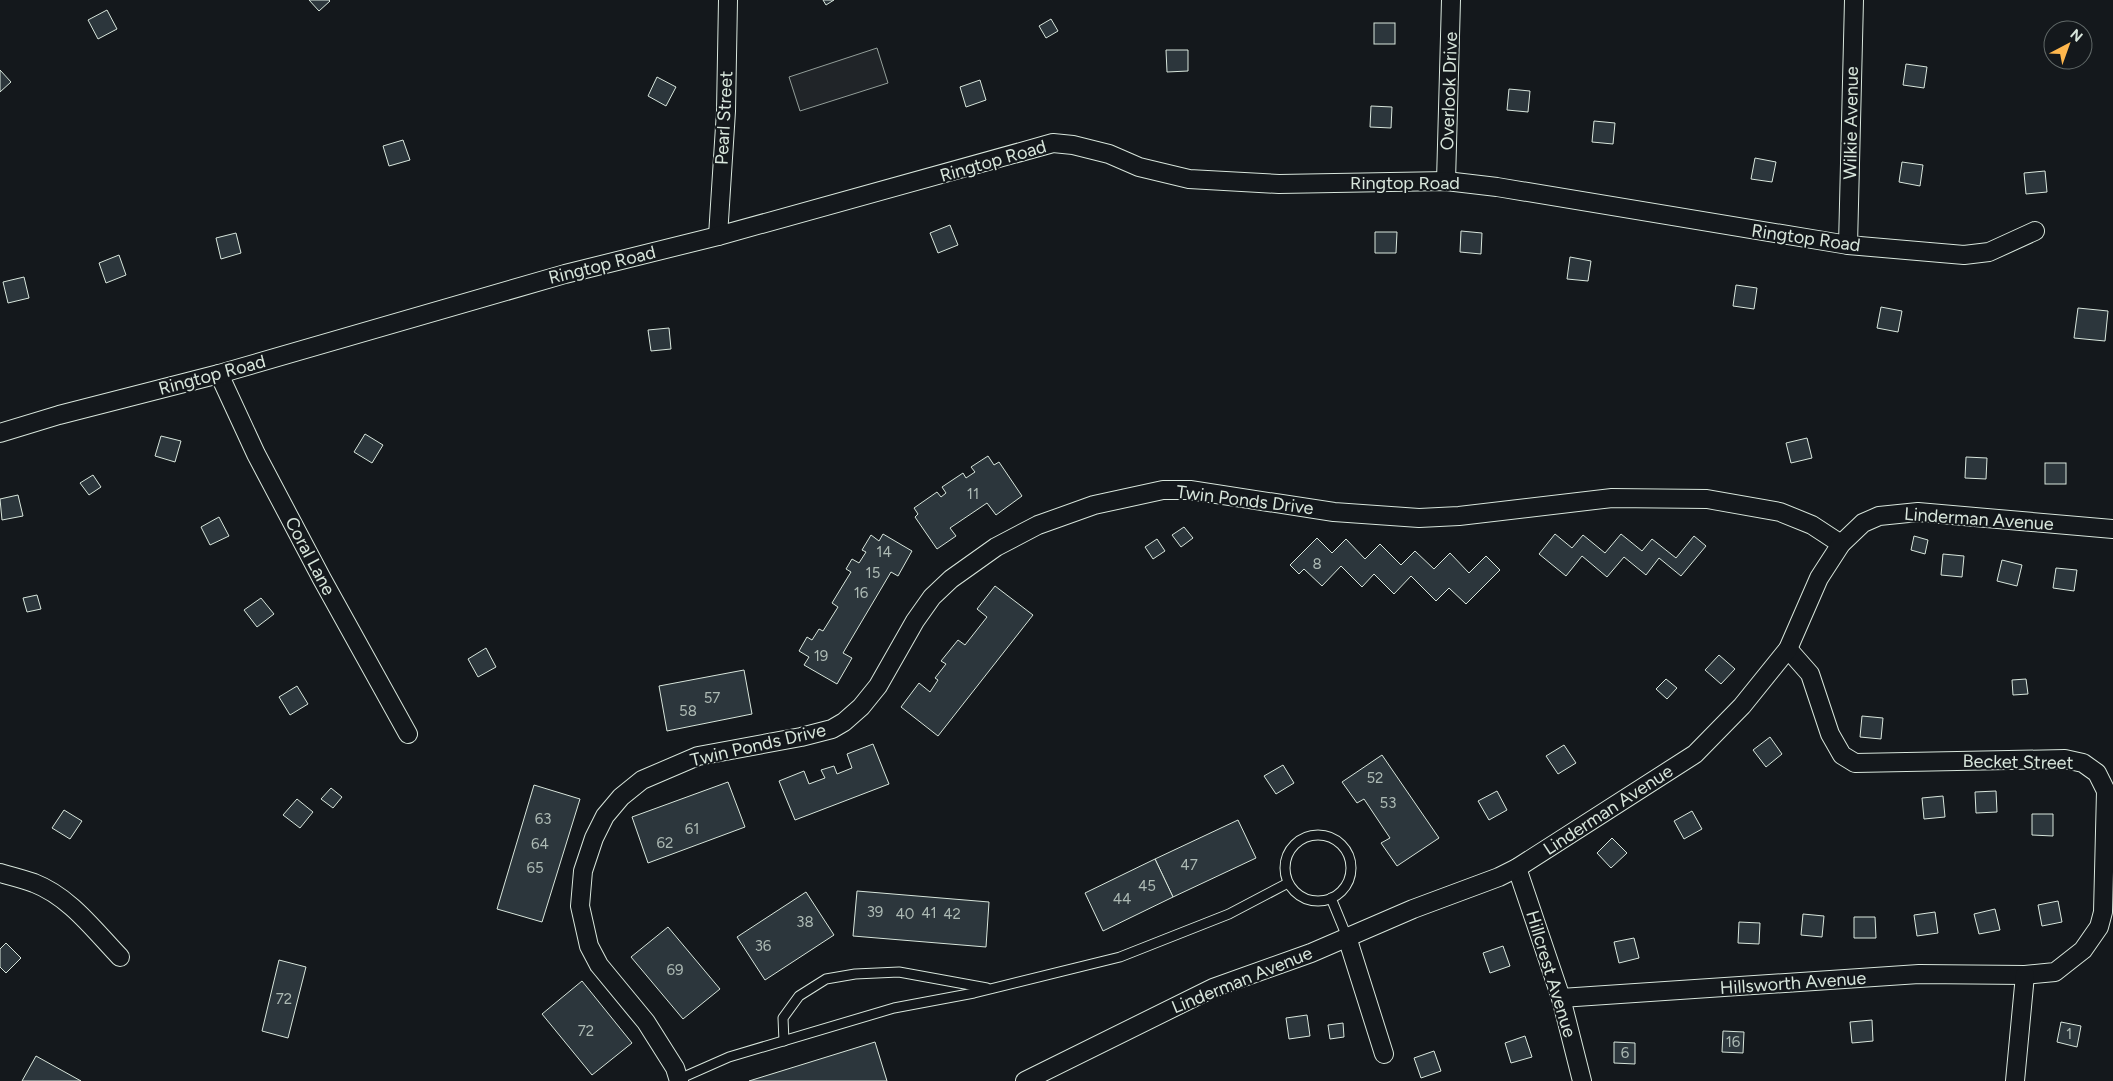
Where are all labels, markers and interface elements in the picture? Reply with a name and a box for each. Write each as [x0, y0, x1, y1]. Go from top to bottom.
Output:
north arrow [2043, 20, 2093, 70]
text: N [2067, 26, 2086, 46]
street label: Overlook Drive [1436, 31, 1462, 151]
street label: Wilkie Avenue [1839, 66, 1863, 180]
street label: Pearl Street [711, 70, 737, 166]
street label: Ringtop Road [937, 135, 1049, 187]
street label: Ringtop Road [1350, 172, 1460, 194]
street label: Ringtop Road [1750, 219, 1862, 257]
street label: Ringtop Road [546, 241, 658, 289]
street label: Ringtop Road [156, 350, 268, 400]
street label: Twin Ponds Drive [1175, 481, 1315, 519]
house number: 11 [967, 485, 979, 503]
street label: Linderman Avenue [1903, 503, 2055, 535]
street label: Coral Lane [280, 513, 340, 599]
house number: 14 [876, 543, 892, 561]
house number: 8 [1312, 555, 1322, 573]
house number: 15 [866, 564, 880, 582]
house number: 16 [854, 584, 869, 602]
house number: 19 [814, 647, 828, 665]
house number: 57 [704, 689, 720, 707]
house number: 58 [679, 702, 697, 720]
street label: Twin Ponds Drive [688, 719, 828, 771]
street label: Becket Street [1963, 750, 2074, 774]
street label: Linderman Avenue [1539, 760, 1677, 860]
house number: 52 [1366, 769, 1384, 787]
house number: 53 [1380, 794, 1396, 812]
house number: 63 [535, 810, 551, 828]
house number: 61 [685, 820, 699, 838]
house number: 62 [657, 834, 673, 852]
house number: 64 [531, 835, 549, 853]
house number: 47 [1180, 856, 1198, 874]
house number: 65 [526, 859, 544, 877]
house number: 45 [1138, 877, 1156, 895]
house number: 44 [1113, 890, 1131, 908]
house number: 39 [867, 903, 883, 921]
house number: 41 [921, 904, 937, 922]
house number: 40 [896, 905, 914, 923]
house number: 42 [943, 905, 961, 923]
street label: Hillcrest Avenue [1521, 908, 1581, 1040]
house number: 38 [796, 913, 814, 931]
house number: 36 [755, 937, 772, 955]
street label: Linderman Avenue [1168, 942, 1316, 1018]
house number: 69 [667, 961, 683, 979]
street label: Hillsworth Avenue [1719, 967, 1867, 999]
house number: 72 [276, 990, 292, 1008]
house number: 72 [578, 1022, 594, 1040]
house number: 1 [2066, 1025, 2072, 1043]
house number: 16 [1726, 1033, 1741, 1051]
house number: 6 [1621, 1044, 1630, 1062]

